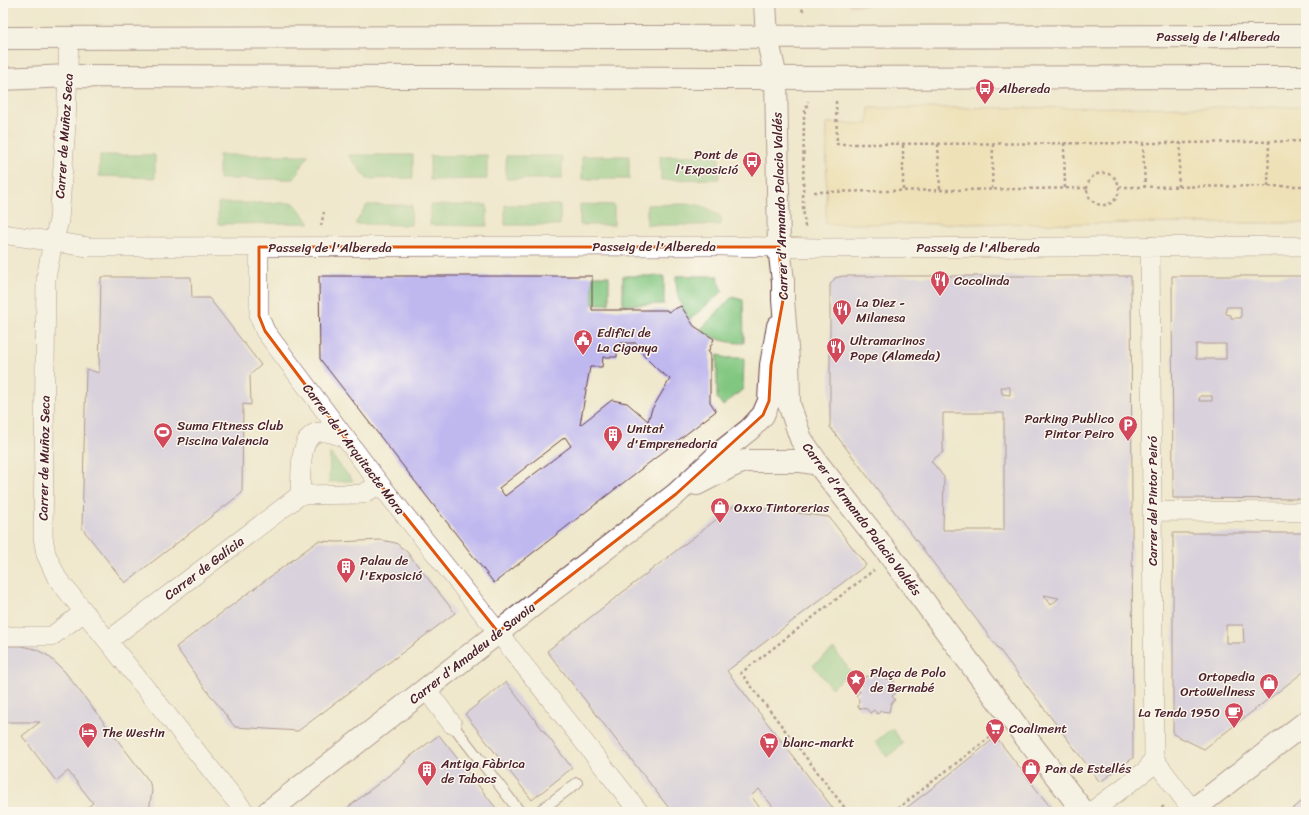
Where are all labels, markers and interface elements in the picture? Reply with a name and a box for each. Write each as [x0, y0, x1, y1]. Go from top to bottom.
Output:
street label: Passeig de l'Albereda [1156, 25, 1280, 48]
street label: Carrer de Muñoz Seca [48, 72, 80, 199]
bus stop icon: Albereda [974, 77, 996, 105]
place label: Albereda [998, 77, 1051, 100]
street label: Carrer d'Armando Palacio Valdés [765, 111, 795, 300]
place label: Pont de l'Exposició [676, 143, 738, 181]
bus stop icon: Pont de l'Exposició [741, 150, 763, 178]
street label: Passeig de l'Albereda [592, 235, 716, 258]
street label: Passeig de l'Albereda [268, 236, 392, 259]
street label: Passeig de l'Albereda [916, 236, 1040, 259]
restaurant icon: Cocolinda [929, 269, 951, 297]
place label: Cocolinda [954, 269, 1010, 292]
place label: La Diez - Milanesa [856, 291, 906, 329]
restaurant icon: La Diez - Milanesa [831, 298, 853, 326]
place label: Edifici de La Cigonya [597, 321, 658, 359]
public building icon: Edifici de La Cigonya [572, 328, 594, 356]
place label: Ultramarinos Pope (Alameda) [850, 329, 941, 367]
restaurant icon: Ultramarinos Pope (Alameda) [825, 336, 847, 364]
street label: Carrer de l'Arquitecte Mora [297, 378, 412, 520]
street label: Carrer de Muñoz Seca [31, 395, 57, 521]
place label: Parking Publico Pintor Peiro [1025, 407, 1114, 445]
place label: Suma Fitness Club Piscina Valencia [177, 414, 283, 452]
parking icon: Parking Publico Pintor Peiro [1117, 414, 1139, 442]
place label: Unitat d'Emprenedoria [627, 417, 718, 455]
sports icon: Suma Fitness Club Piscina Valencia [152, 421, 174, 449]
building icon: Unitat d'Emprenedoria [602, 424, 624, 452]
street label: Carrer del Pintor Peiró [1141, 436, 1164, 566]
street label: Carrer d'Armando Palacio Valdés [796, 437, 928, 602]
shop icon: Oxxo Tintorerias [709, 496, 731, 524]
place label: Oxxo Tintorerias [734, 496, 830, 519]
street label: Carrer de Galícia [159, 530, 250, 606]
place label: Palau de l'Exposició [360, 549, 423, 587]
building icon: Palau de l'Exposició [335, 556, 357, 584]
street label: Carrer d'Amadeu de Savoia [404, 596, 541, 710]
place label: Plaça de Polo de Bernabé [870, 661, 946, 699]
place label: Ortopedia OrtoWellness [1180, 665, 1256, 703]
place icon: Plaça de Polo de Bernabé [845, 668, 867, 696]
shop icon: Ortopedia OrtoWellness [1258, 672, 1280, 700]
place label: La Tenda 1950 [1138, 701, 1220, 724]
cafe icon: La Tenda 1950 [1223, 701, 1245, 729]
supermarket icon: Coaliment [984, 717, 1006, 745]
place label: Coaliment [1009, 717, 1067, 740]
hotel icon: The Westin [77, 721, 99, 749]
place label: The Westin [102, 721, 165, 744]
supermarket icon: blanc-markt [758, 731, 780, 759]
place label: blanc-markt [783, 731, 855, 754]
place label: Antiga Fàbrica de Tabacs [440, 752, 525, 790]
shop icon: Pan de Estellés [1020, 757, 1042, 785]
place label: Pan de Estellés [1045, 757, 1132, 780]
building icon: Antiga Fàbrica de Tabacs [416, 759, 438, 787]

